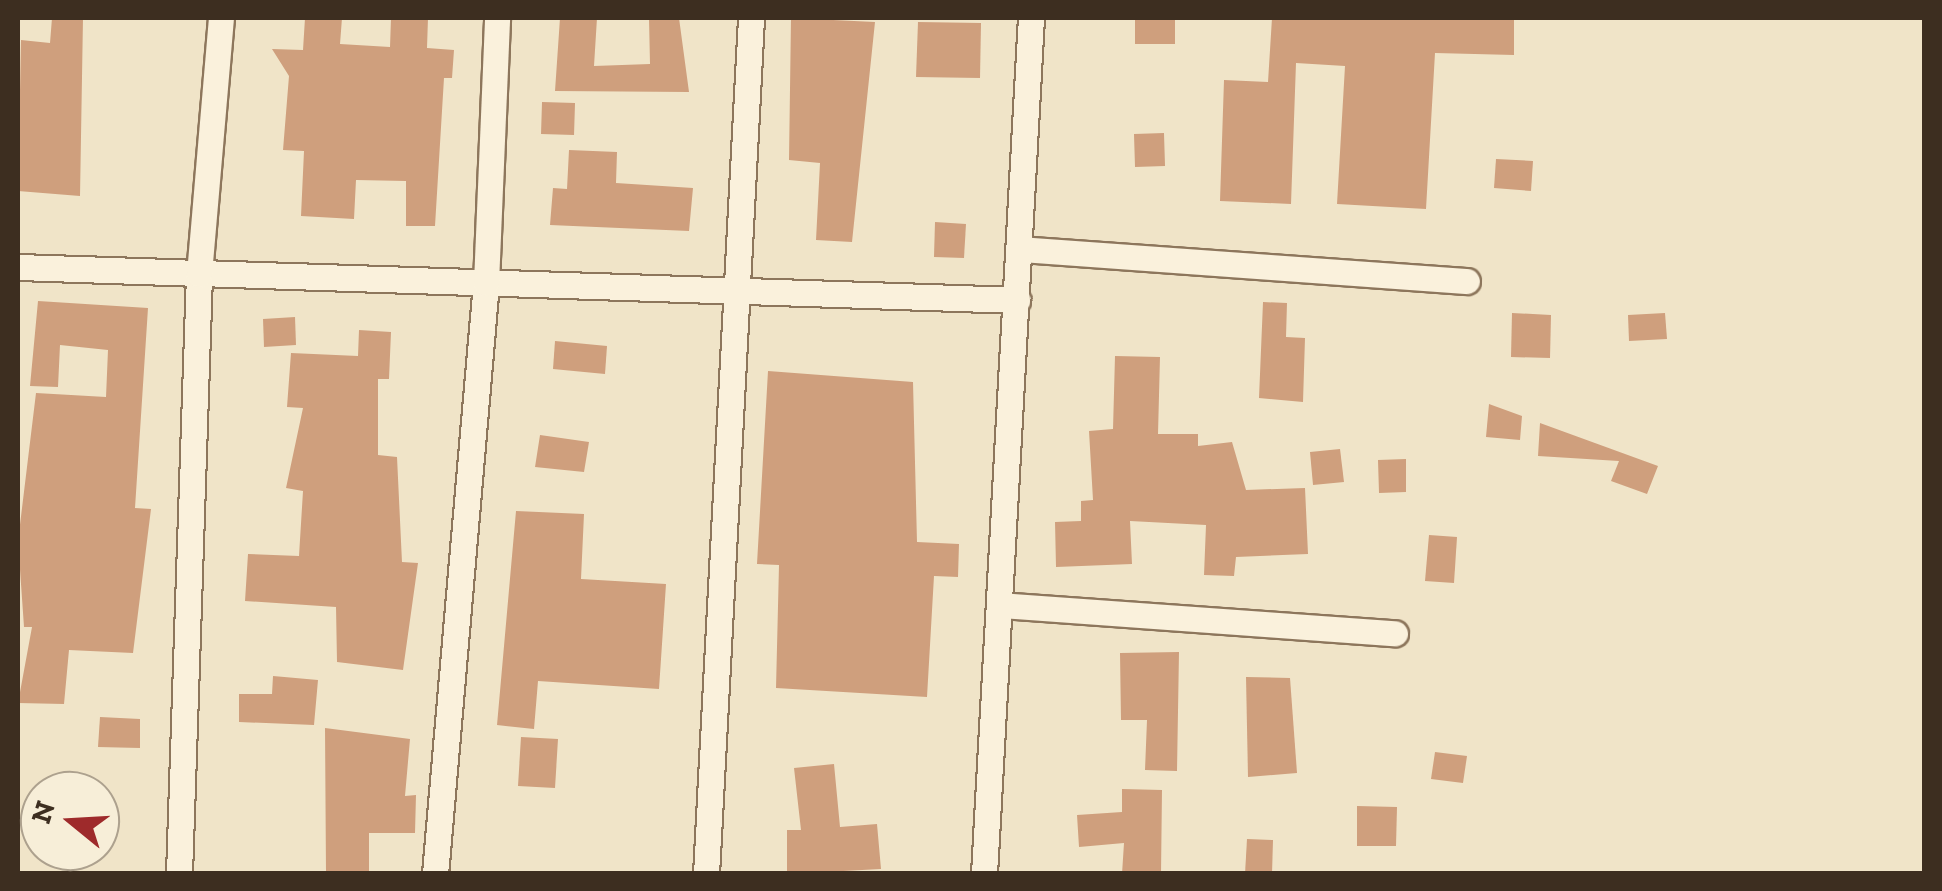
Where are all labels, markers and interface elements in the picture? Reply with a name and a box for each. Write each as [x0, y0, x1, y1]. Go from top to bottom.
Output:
north arrow [20, 771, 120, 871]
text: N [24, 797, 62, 827]

